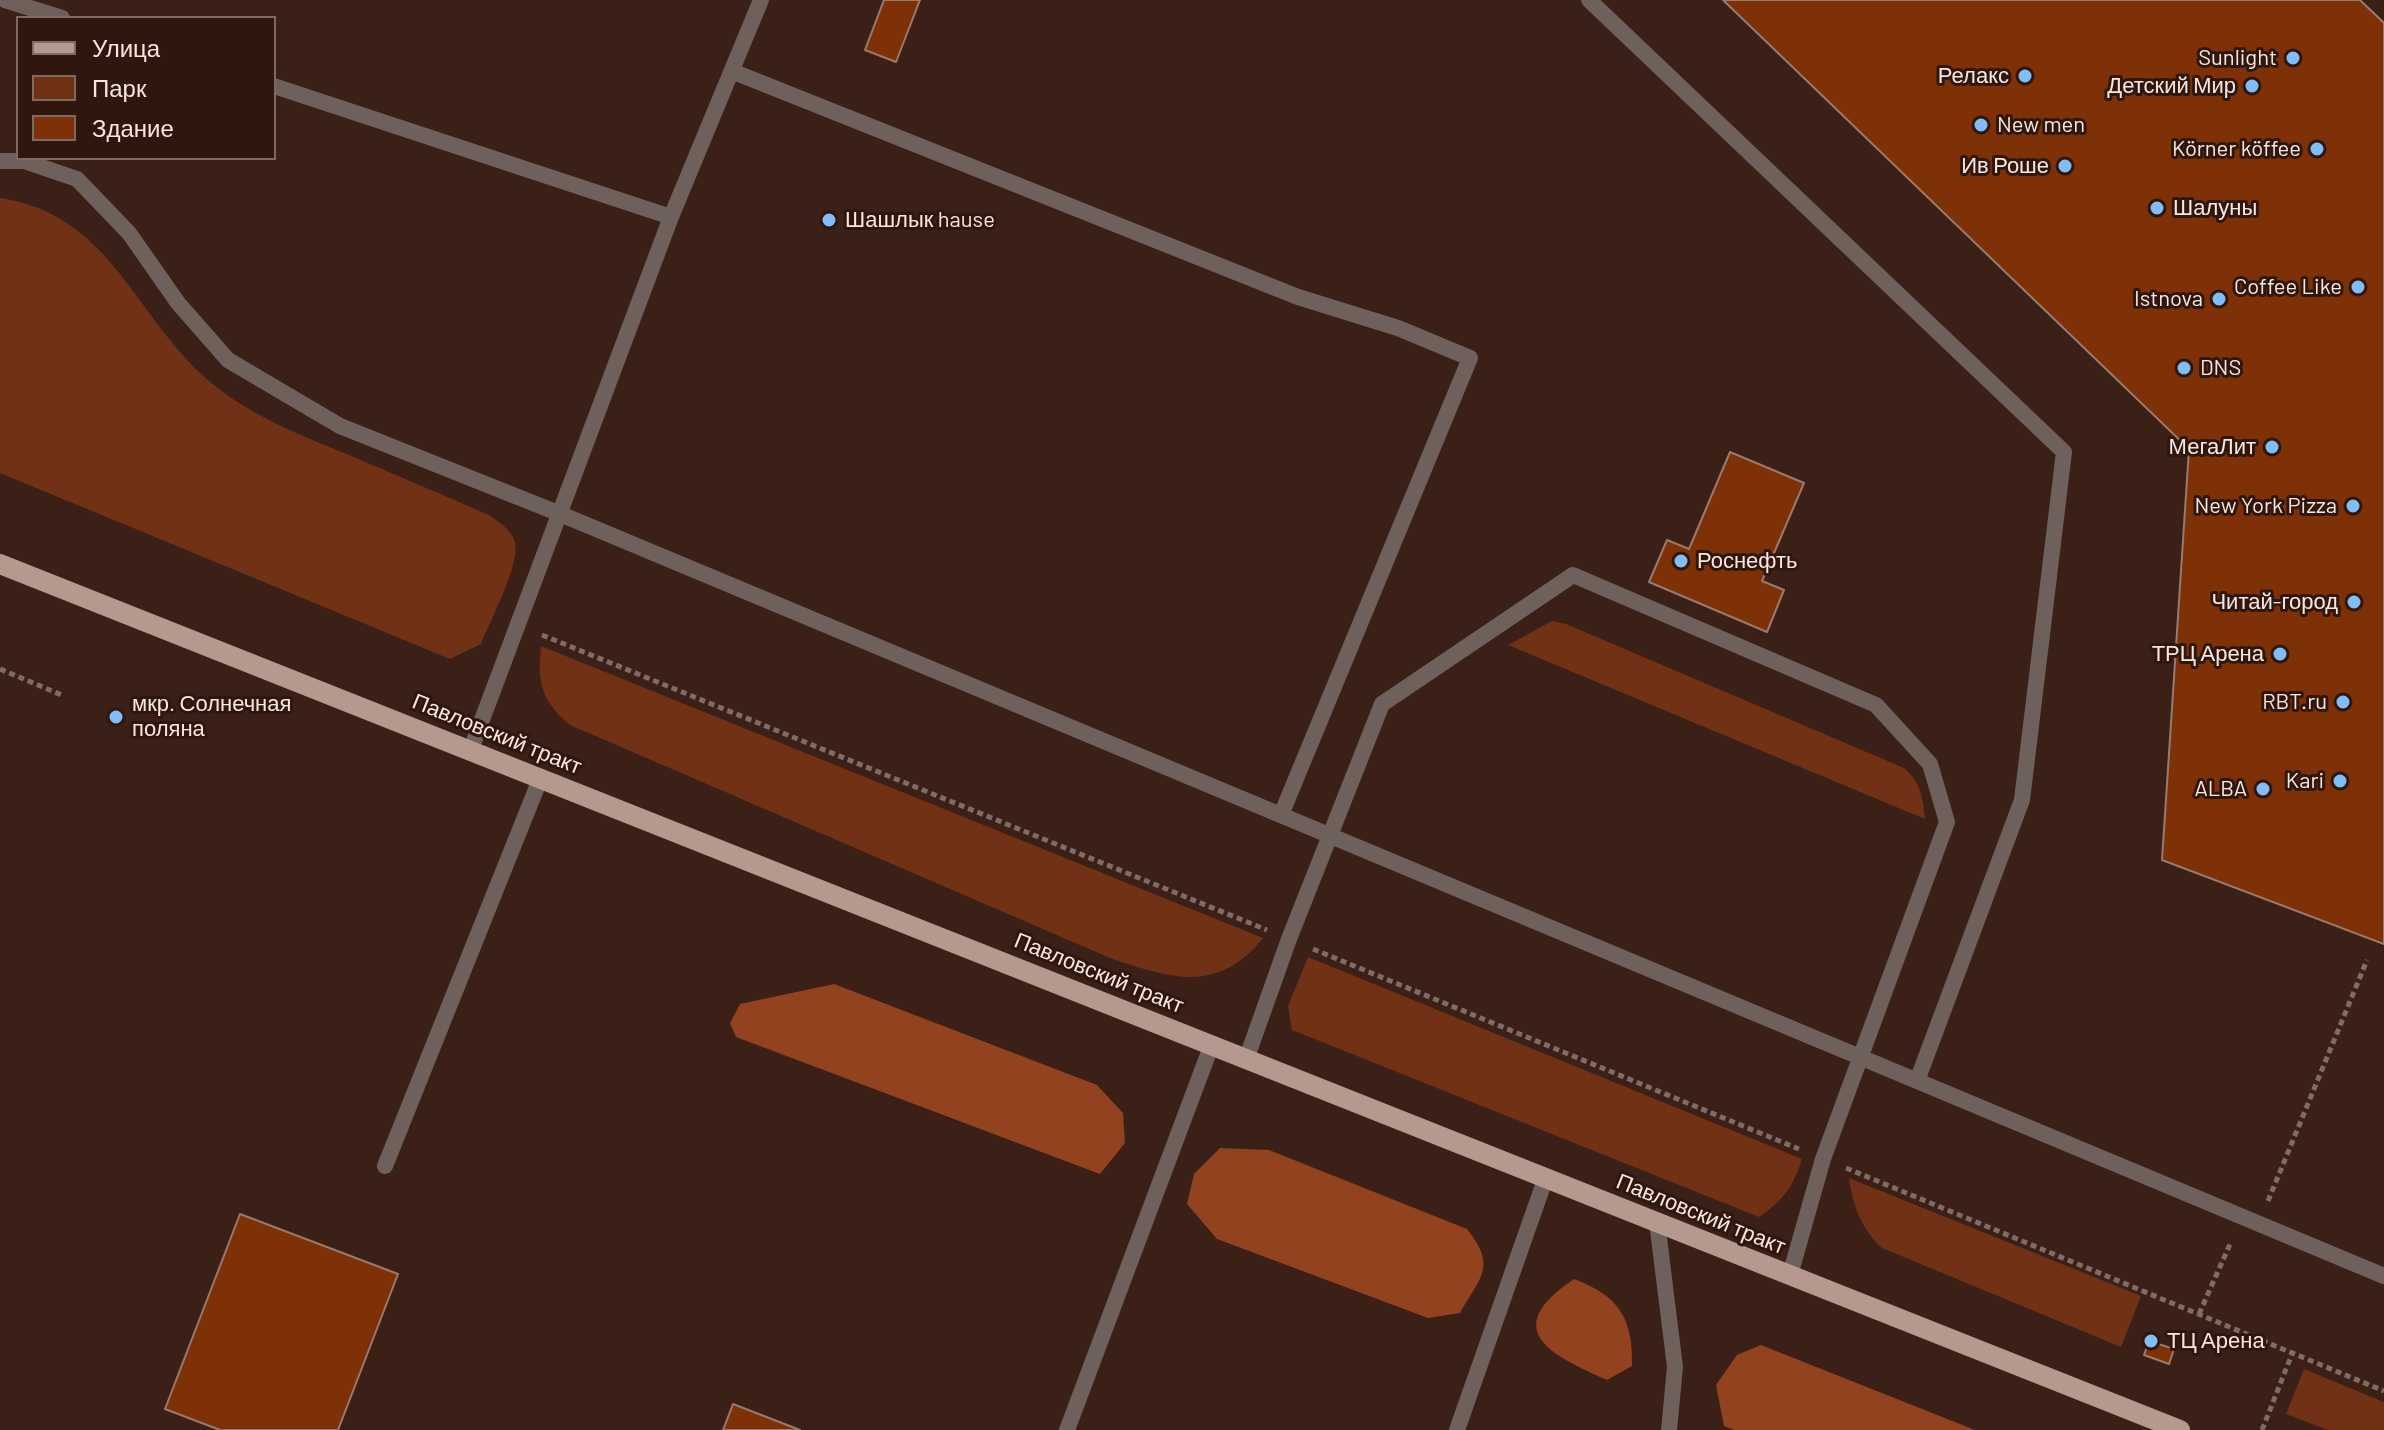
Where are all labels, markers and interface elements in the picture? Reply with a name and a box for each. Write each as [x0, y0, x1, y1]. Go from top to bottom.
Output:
legend [16, 16, 276, 160]
text: Улица [92, 33, 160, 62]
place label: Sunlight [2198, 45, 2277, 71]
marker: Sunlight [2284, 49, 2302, 67]
place label: Релакс [1938, 63, 2009, 89]
marker: Релакс [2016, 67, 2034, 85]
text: Парк [92, 73, 146, 102]
place label: Детский Мир [2107, 73, 2236, 99]
marker: Детский Мир [2243, 77, 2261, 95]
place label: New men [1997, 112, 2085, 138]
text: Здание [92, 113, 174, 142]
marker: New men [1972, 116, 1990, 134]
place label: Körner köffee [2172, 136, 2301, 162]
marker: Körner köffee [2308, 140, 2326, 158]
place label: Ив Роше [1961, 153, 2049, 179]
marker: Ив Роше [2056, 157, 2074, 175]
place label: Шалуны [2173, 195, 2257, 221]
marker: Шалуны [2148, 199, 2166, 217]
place label: Шашлык hause [845, 207, 995, 233]
marker: Шашлык hause [820, 211, 838, 229]
place label: Coffee Like [2234, 274, 2342, 300]
marker: Coffee Like [2349, 278, 2367, 296]
place label: Istnova [2134, 286, 2203, 312]
marker: Istnova [2210, 290, 2228, 308]
place label: DNS [2200, 355, 2241, 381]
marker: DNS [2175, 359, 2193, 377]
place label: МегаЛит [2169, 434, 2256, 460]
marker: МегаЛит [2263, 438, 2281, 456]
place label: New York Pizza [2194, 493, 2337, 519]
marker: New York Pizza [2344, 497, 2362, 515]
place label: Роснефть [1697, 548, 1797, 574]
marker: Роснефть [1672, 552, 1690, 570]
place label: Читай-город [2211, 589, 2338, 615]
marker: Читай-город [2345, 593, 2363, 611]
place label: ТРЦ Арена [2152, 641, 2264, 667]
marker: ТРЦ Арена [2271, 645, 2289, 663]
street label: Павловский тракт [409, 688, 585, 780]
place label: RBT.ru [2262, 689, 2327, 715]
place label: мкр. Солнечная поляна [132, 691, 291, 742]
marker: RBT.ru [2334, 693, 2352, 711]
marker: мкр. Солнечная поляна [107, 708, 125, 726]
place label: Kari [2286, 768, 2324, 794]
marker: Kari [2331, 772, 2349, 790]
place label: ALBA [2195, 776, 2247, 802]
marker: ALBA [2254, 780, 2272, 798]
street label: Павловский тракт [1011, 927, 1187, 1019]
street label: Павловский тракт [1613, 1168, 1789, 1260]
place label: ТЦ Арена [2167, 1328, 2265, 1354]
marker: ТЦ Арена [2142, 1332, 2160, 1350]

